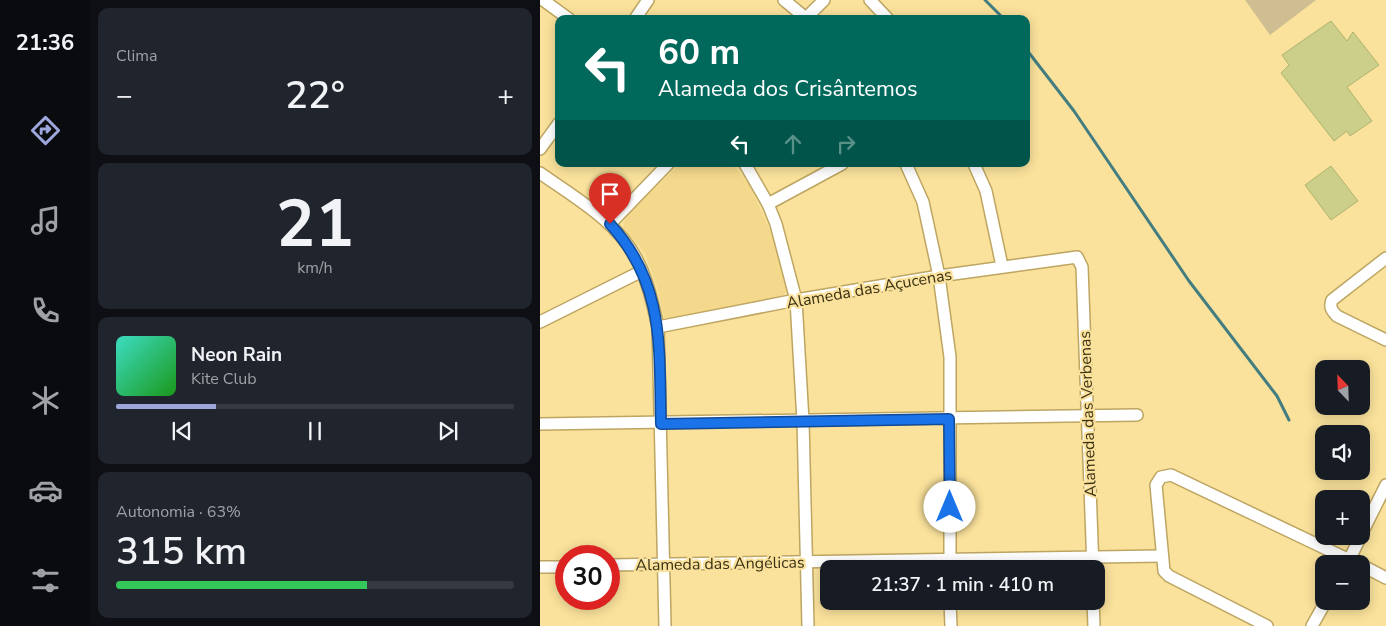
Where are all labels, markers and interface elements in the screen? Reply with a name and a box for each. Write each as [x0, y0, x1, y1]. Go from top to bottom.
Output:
text: 21:36 [16, 28, 74, 58]
text: 60 m [658, 29, 740, 76]
icon: left [575, 35, 640, 100]
text: Clima [116, 45, 157, 67]
text: 22° [285, 70, 345, 121]
text: Alameda dos Crisântemos [658, 74, 918, 104]
text: − [116, 77, 133, 115]
text: + [497, 77, 514, 115]
icon: directions [28, 113, 63, 148]
icon: left [726, 130, 754, 158]
icon: ahead [779, 130, 807, 158]
icon: right [832, 130, 860, 158]
pin [589, 173, 631, 224]
text: 21 [276, 180, 354, 269]
icon: arrive [596, 180, 624, 208]
icon: music [28, 203, 63, 238]
text: km/h [297, 257, 333, 279]
street label: Alameda das Açucenas [785, 264, 954, 314]
icon: phone [28, 293, 63, 328]
street label: Alameda das Verbenas [1074, 331, 1102, 497]
text: Neon Rain [191, 342, 282, 368]
north arrow [1315, 360, 1370, 415]
map controls [1315, 360, 1370, 610]
text: Kite Club [191, 368, 257, 390]
icon: climate [28, 383, 63, 418]
icon: previous [168, 417, 196, 445]
icon: pause [301, 417, 329, 445]
icon: next [434, 417, 462, 445]
button: sound [1315, 425, 1370, 480]
icon: car [28, 473, 63, 508]
position arrow [923, 480, 975, 532]
button: + [1315, 490, 1370, 545]
text: Autonomia · 63% [116, 501, 241, 523]
text: 315 km [116, 526, 247, 577]
speed limit sign: 30 [555, 545, 620, 610]
street label: Alameda das Angélicas [635, 552, 805, 576]
button: − [1315, 555, 1370, 610]
icon: filters [28, 563, 63, 598]
text: 21:37 · 1 min · 410 m [871, 572, 1054, 598]

